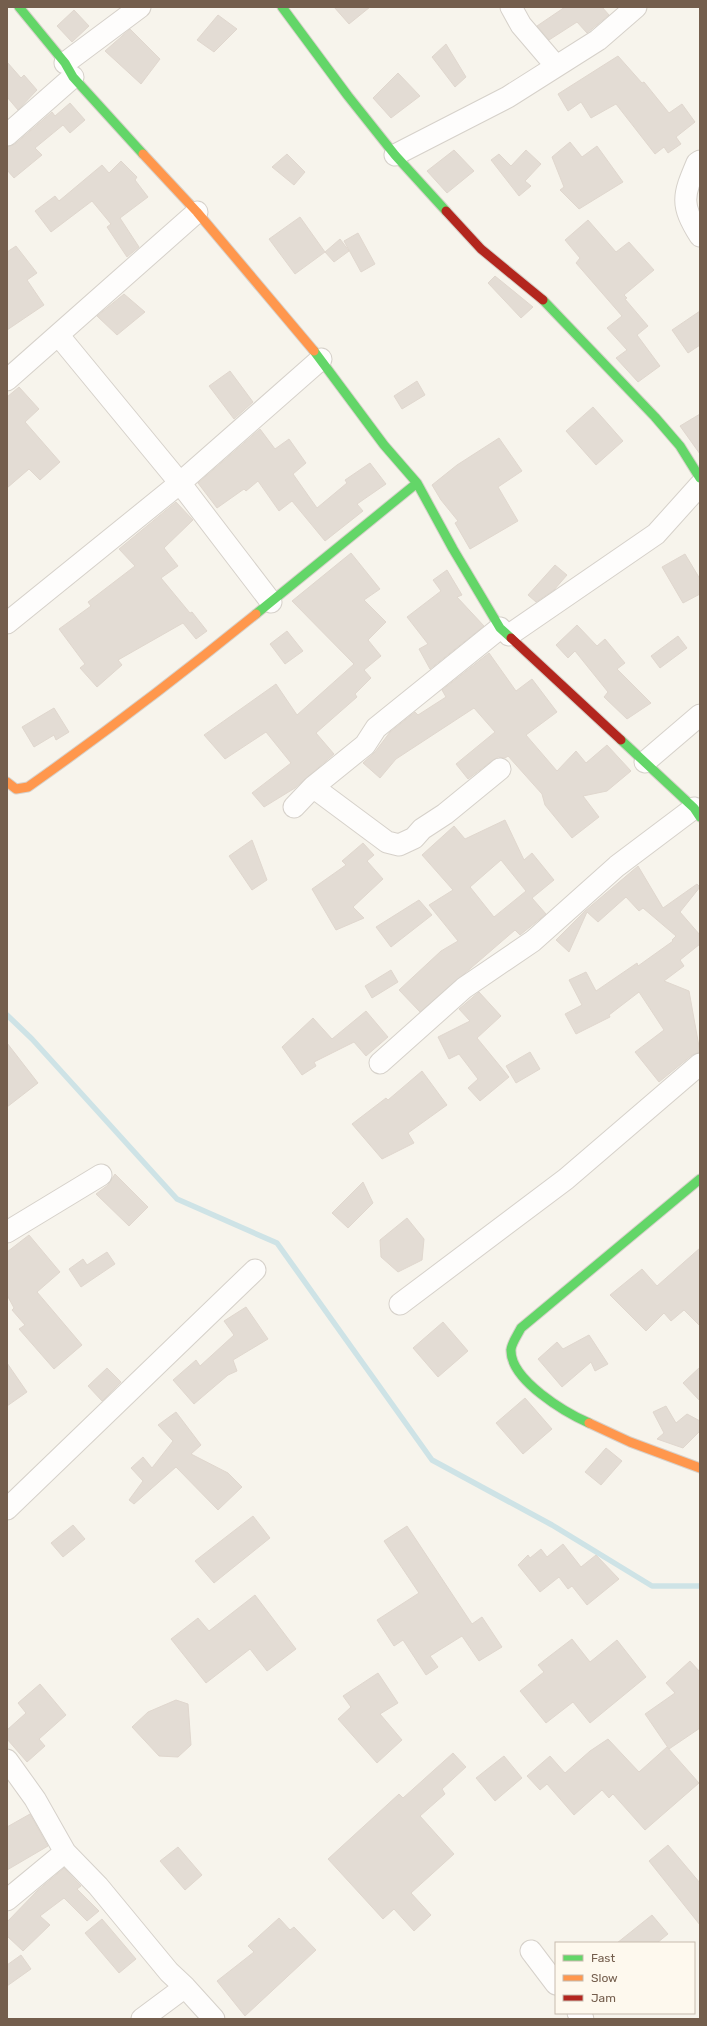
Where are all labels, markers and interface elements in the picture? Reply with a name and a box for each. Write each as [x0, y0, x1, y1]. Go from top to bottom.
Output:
legend [555, 1942, 695, 2014]
text: Fast [591, 1951, 615, 1965]
text: Slow [591, 1971, 618, 1985]
text: Jam [591, 1991, 616, 2005]

